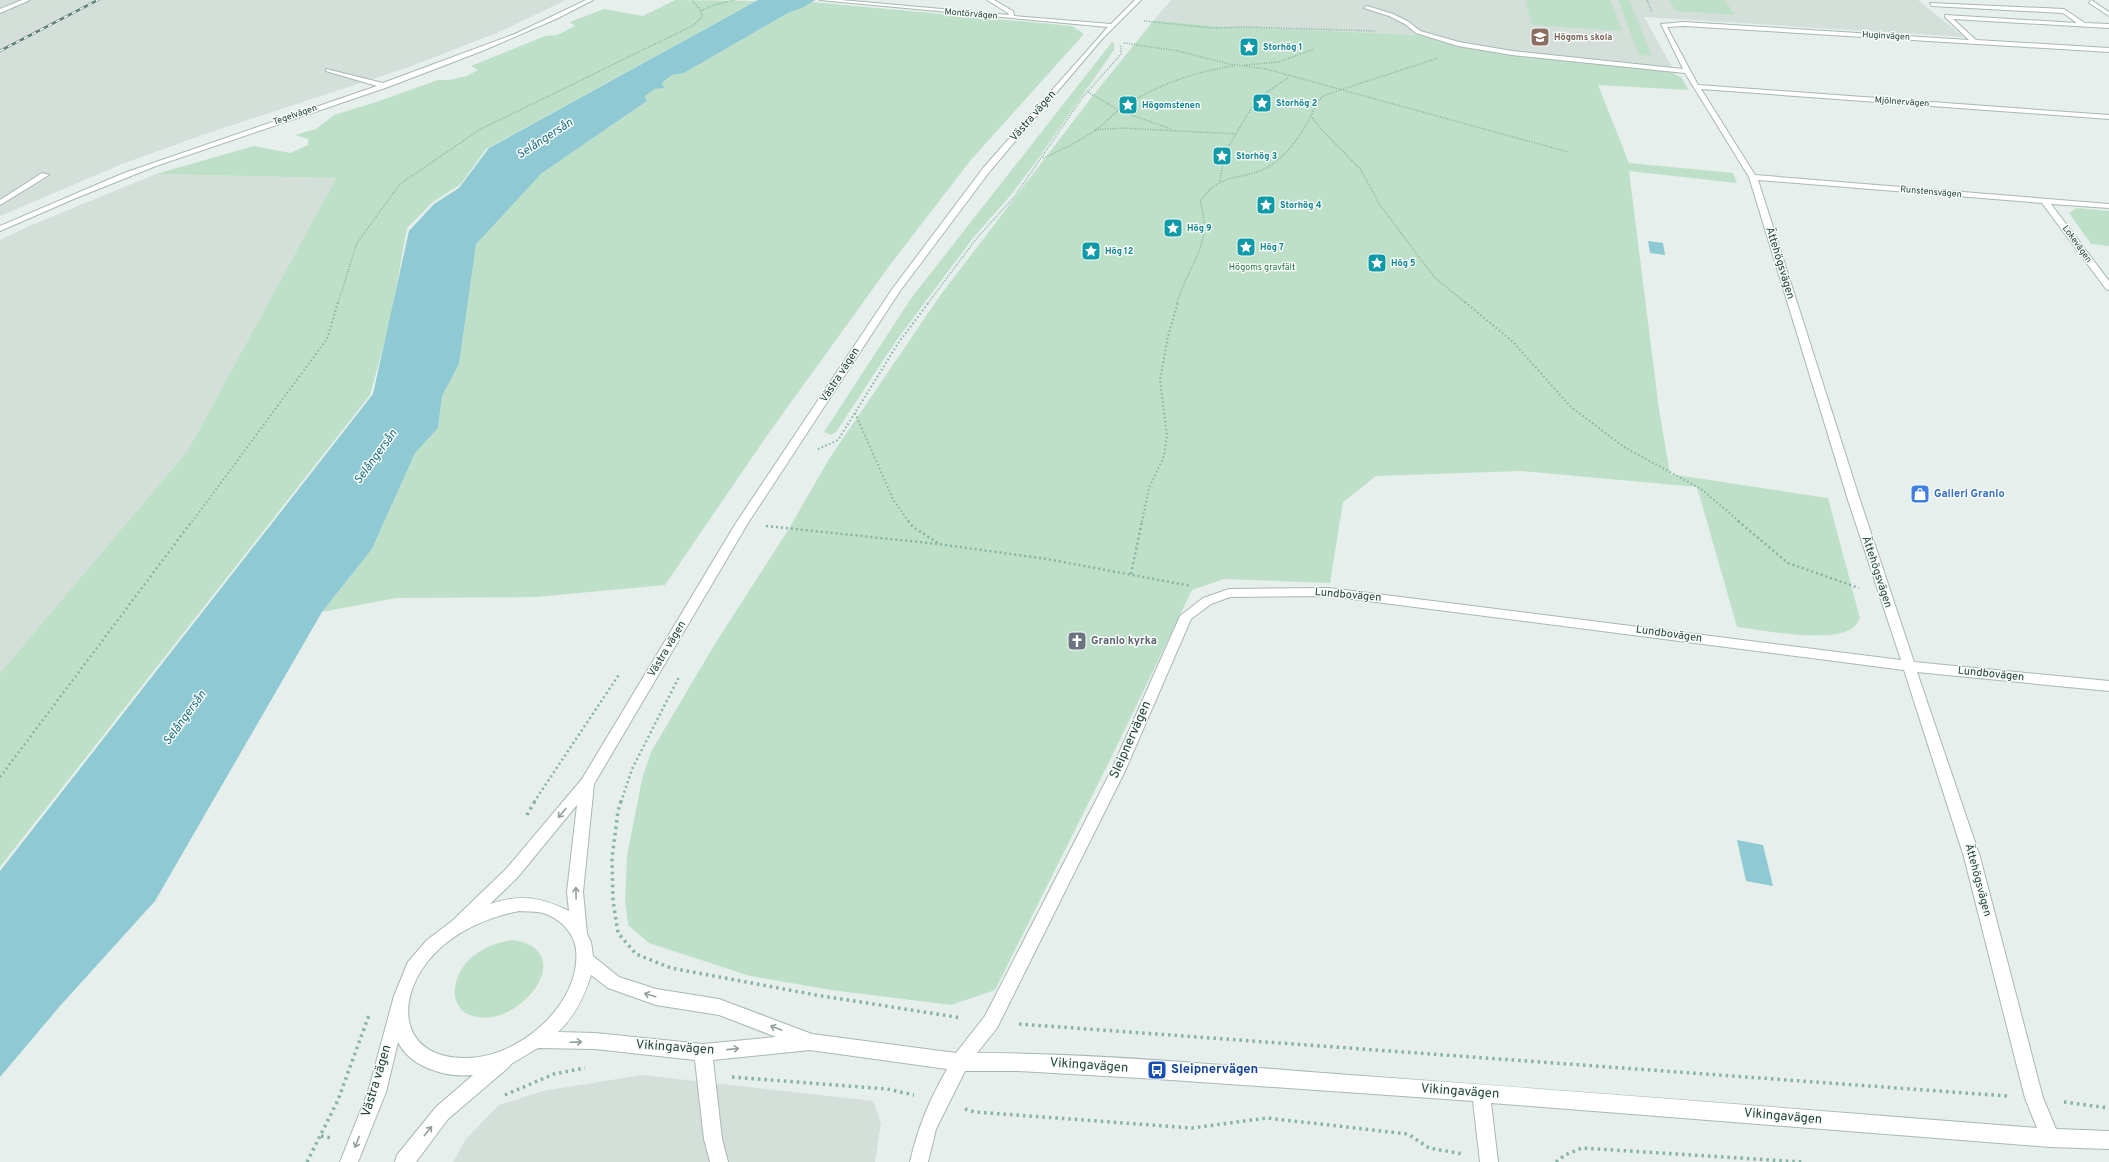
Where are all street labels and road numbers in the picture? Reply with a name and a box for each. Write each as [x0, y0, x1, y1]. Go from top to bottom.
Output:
street label: Montörvägen [944, 6, 998, 22]
street label: Huginvägen [1862, 29, 1910, 43]
street label: Västra vägen [1007, 88, 1059, 144]
street label: Mjölnervägen [1874, 95, 1930, 109]
street label: Tegelvägen [272, 102, 318, 128]
street label: Runstensvägen [1900, 184, 1962, 200]
street label: Lokevägen [2060, 223, 2094, 265]
street label: Ättehögsvägen [1762, 225, 1799, 301]
street label: Västra vägen [817, 345, 863, 405]
street label: Ättehögsvägen [1859, 534, 1896, 610]
street label: Lundbovägen [1314, 585, 1382, 605]
street label: Västra vägen [645, 618, 689, 680]
street label: Lundbovägen [1635, 622, 1703, 646]
street label: Lundbovägen [1957, 664, 2025, 684]
street label: Sleipnervägen [1107, 699, 1155, 781]
street label: Ättehögsvägen [1962, 842, 1995, 918]
street label: Vikingavägen [635, 1037, 715, 1059]
street label: Västra vägen [358, 1043, 396, 1119]
street label: Vikingavägen [1049, 1055, 1129, 1077]
street label: Vikingavägen [1420, 1081, 1500, 1103]
street label: Vikingavägen [1743, 1106, 1823, 1128]

